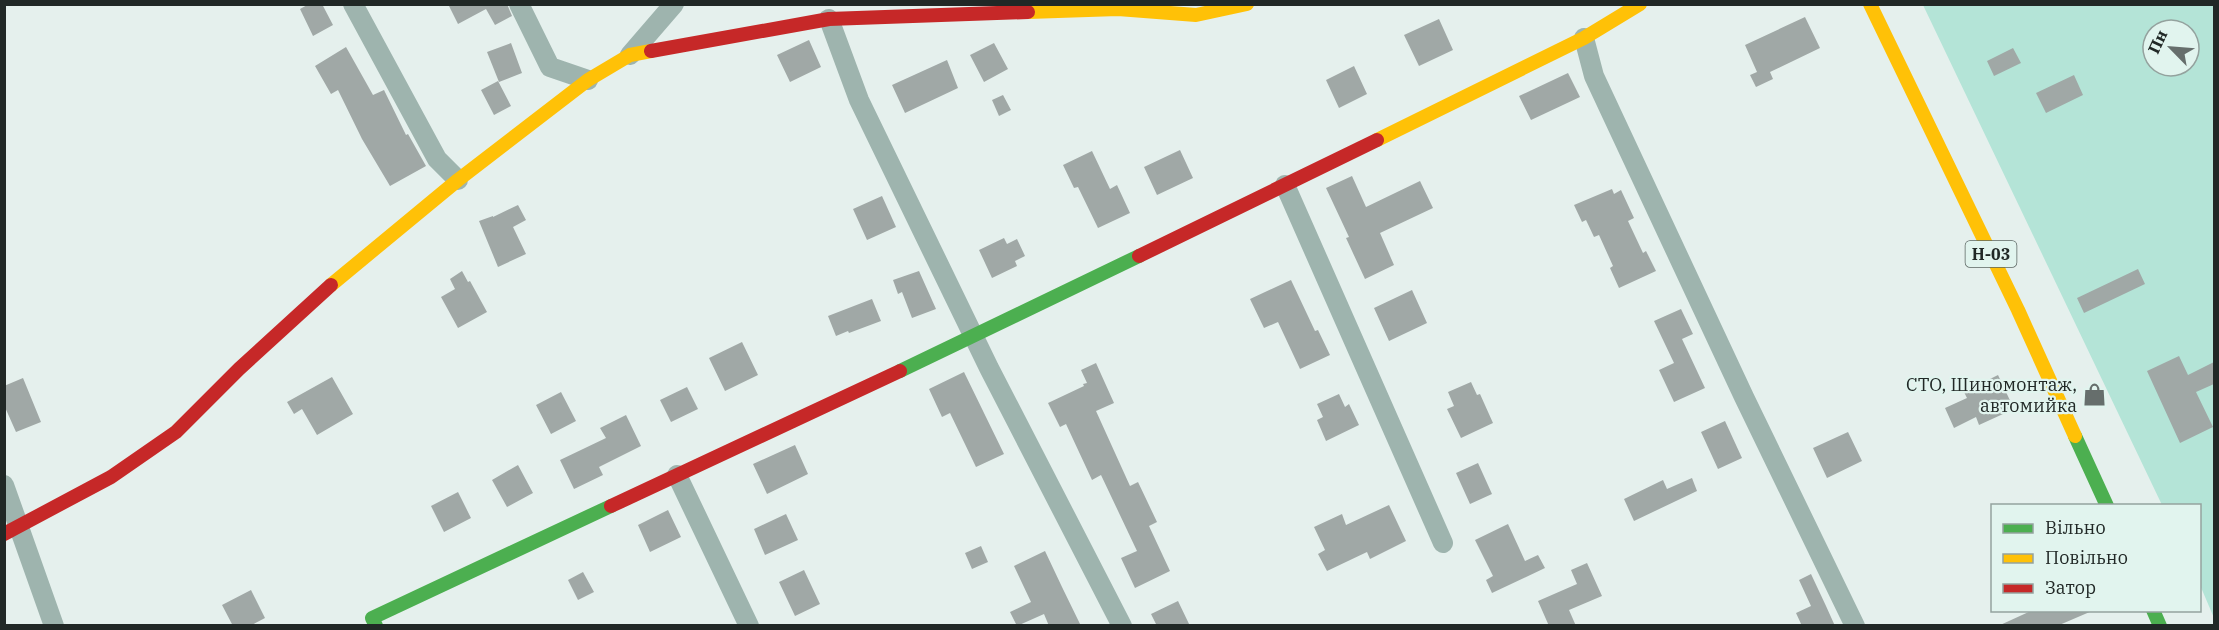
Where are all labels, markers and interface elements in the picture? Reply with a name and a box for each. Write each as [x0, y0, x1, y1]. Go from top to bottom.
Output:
north arrow [2141, 18, 2201, 78]
text: Пн [2143, 26, 2172, 57]
road number: Н-03 [1966, 241, 2016, 267]
place label: СТО, Шиномонтаж, автомийка [1906, 373, 2077, 417]
shop icon: СТО, Шиномонтаж, автомийка [2082, 381, 2108, 407]
legend [1991, 504, 2201, 612]
text: Вільно [2045, 516, 2106, 539]
text: Повільно [2045, 546, 2128, 569]
text: Затор [2045, 576, 2096, 599]

